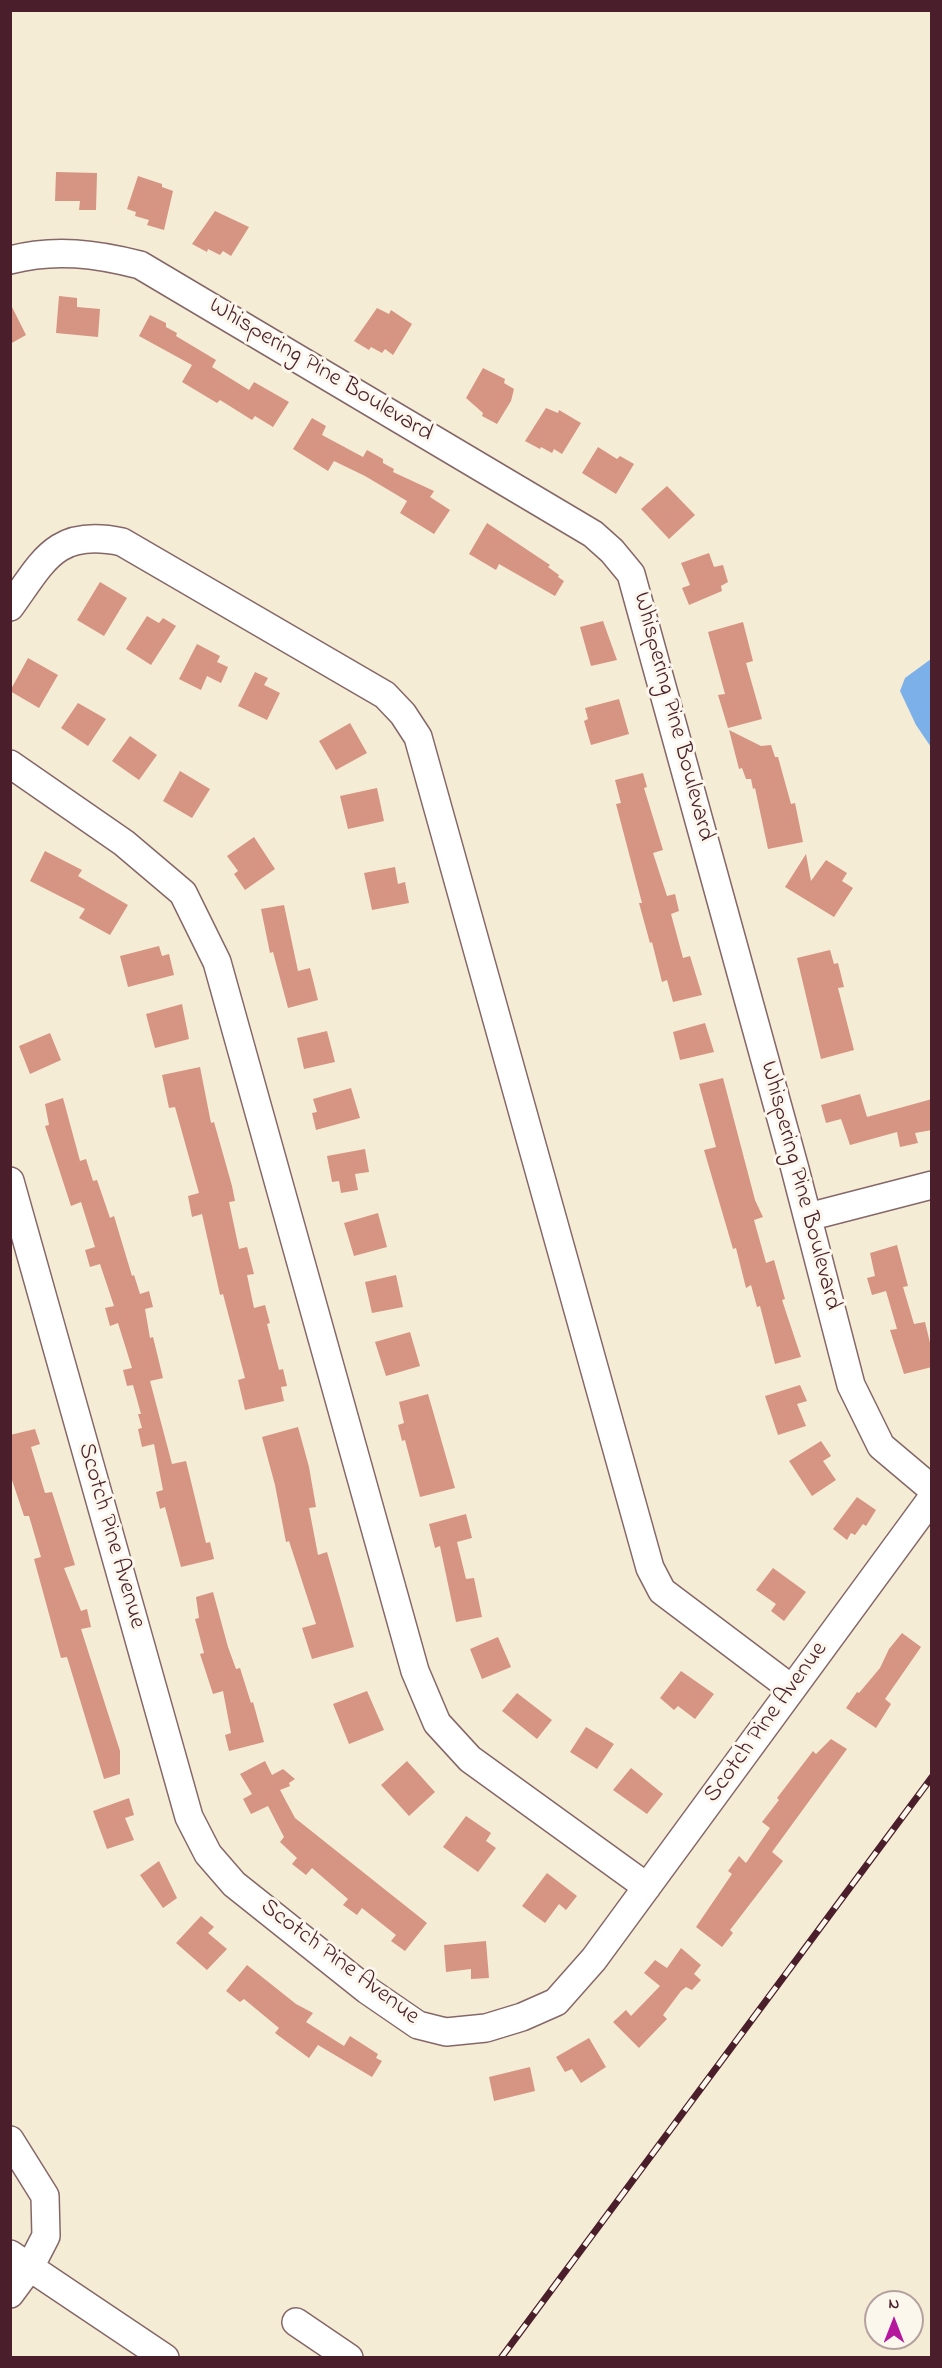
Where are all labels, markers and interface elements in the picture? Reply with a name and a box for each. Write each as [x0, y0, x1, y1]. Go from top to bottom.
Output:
street label: Whispering Pine Boulevard [203, 293, 437, 449]
street label: Whispering Pine Boulevard [625, 589, 719, 845]
street label: Whispering Pine Boulevard [752, 1058, 846, 1314]
street label: Scotch Pine Avenue [70, 1440, 150, 1632]
street label: Scotch Pine Avenue [699, 1637, 835, 1809]
street label: Scotch Pine Avenue [254, 1894, 424, 2032]
north arrow [864, 2290, 924, 2350]
text: N [889, 2292, 899, 2316]

